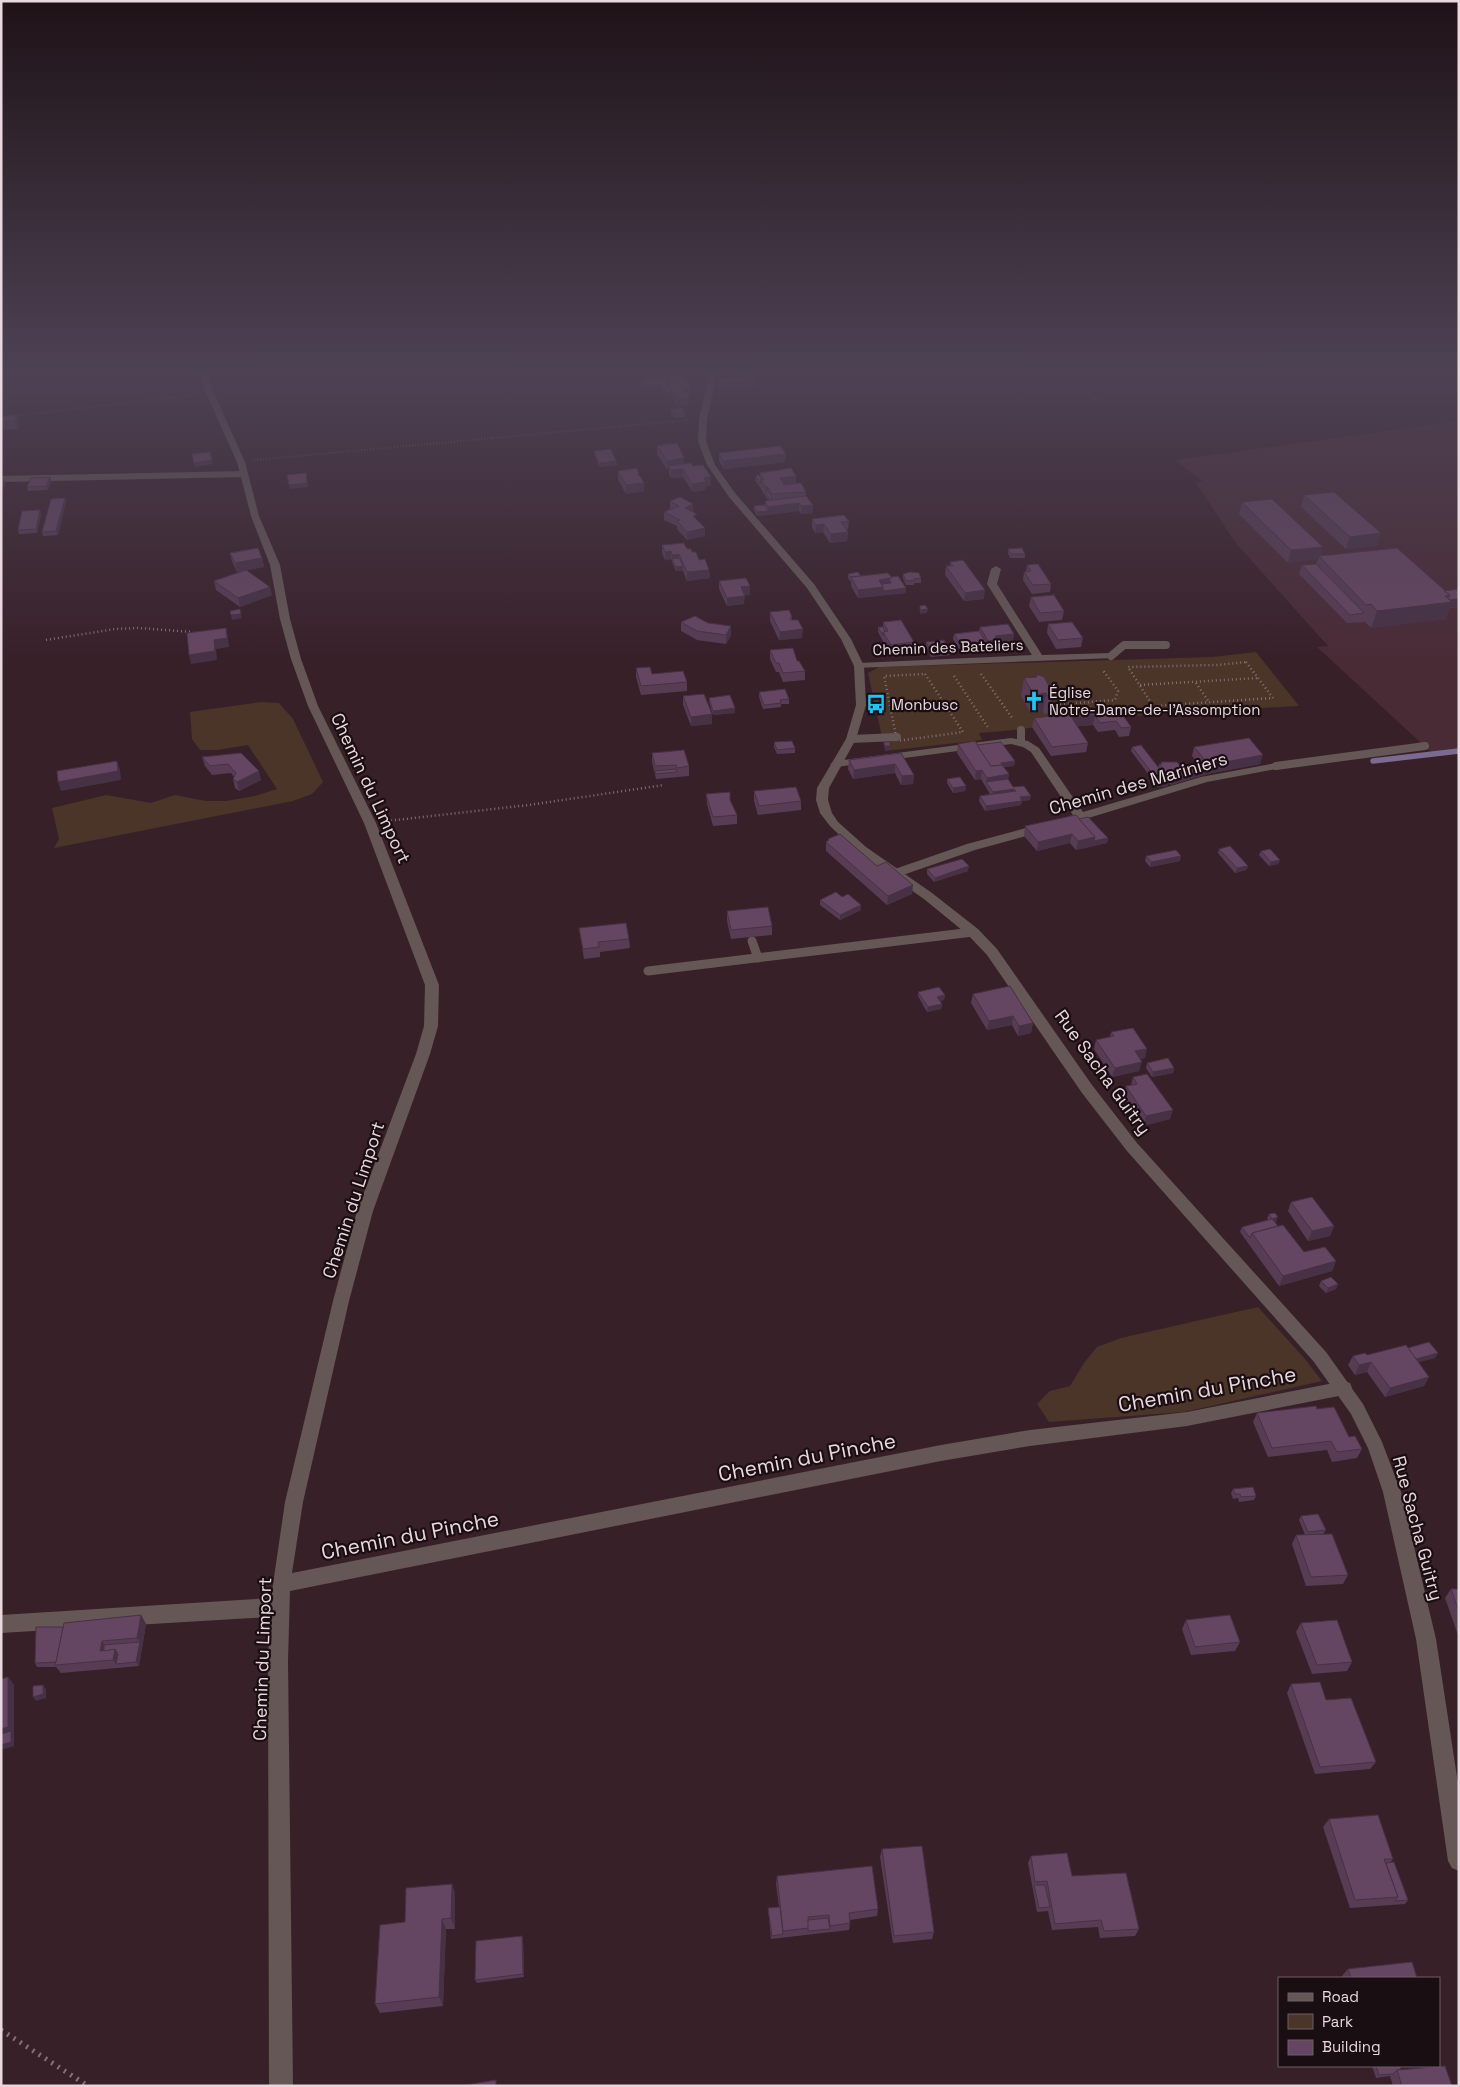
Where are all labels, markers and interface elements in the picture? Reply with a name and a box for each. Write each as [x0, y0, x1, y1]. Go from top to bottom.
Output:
street label: Chemin des Bateliers [872, 635, 1024, 659]
place label: Église Notre-Dame-de-l'Assomption [1049, 683, 1260, 719]
church icon: Église Notre-Dame-de-l'Assomption [1023, 690, 1045, 712]
bus stop icon: Monbusc [865, 693, 887, 715]
place label: Monbusc [891, 695, 958, 714]
street label: Chemin du Limport [326, 709, 416, 867]
street label: Chemin des Mariniers [1046, 747, 1230, 819]
street label: Rue Sacha Guitry [1050, 1005, 1156, 1139]
street label: Chemin du Limport [317, 1119, 389, 1281]
street label: Chemin du Pinche [1116, 1360, 1298, 1418]
street label: Chemin du Pinche [716, 1427, 898, 1487]
street label: Rue Sacha Guitry [1388, 1453, 1448, 1603]
street label: Chemin du Pinche [319, 1505, 501, 1565]
street label: Chemin du Limport [248, 1577, 276, 1741]
legend [1278, 1977, 1440, 2067]
text: Road [1322, 1987, 1359, 2006]
text: Park [1322, 2012, 1353, 2031]
text: Building [1322, 2037, 1381, 2056]

